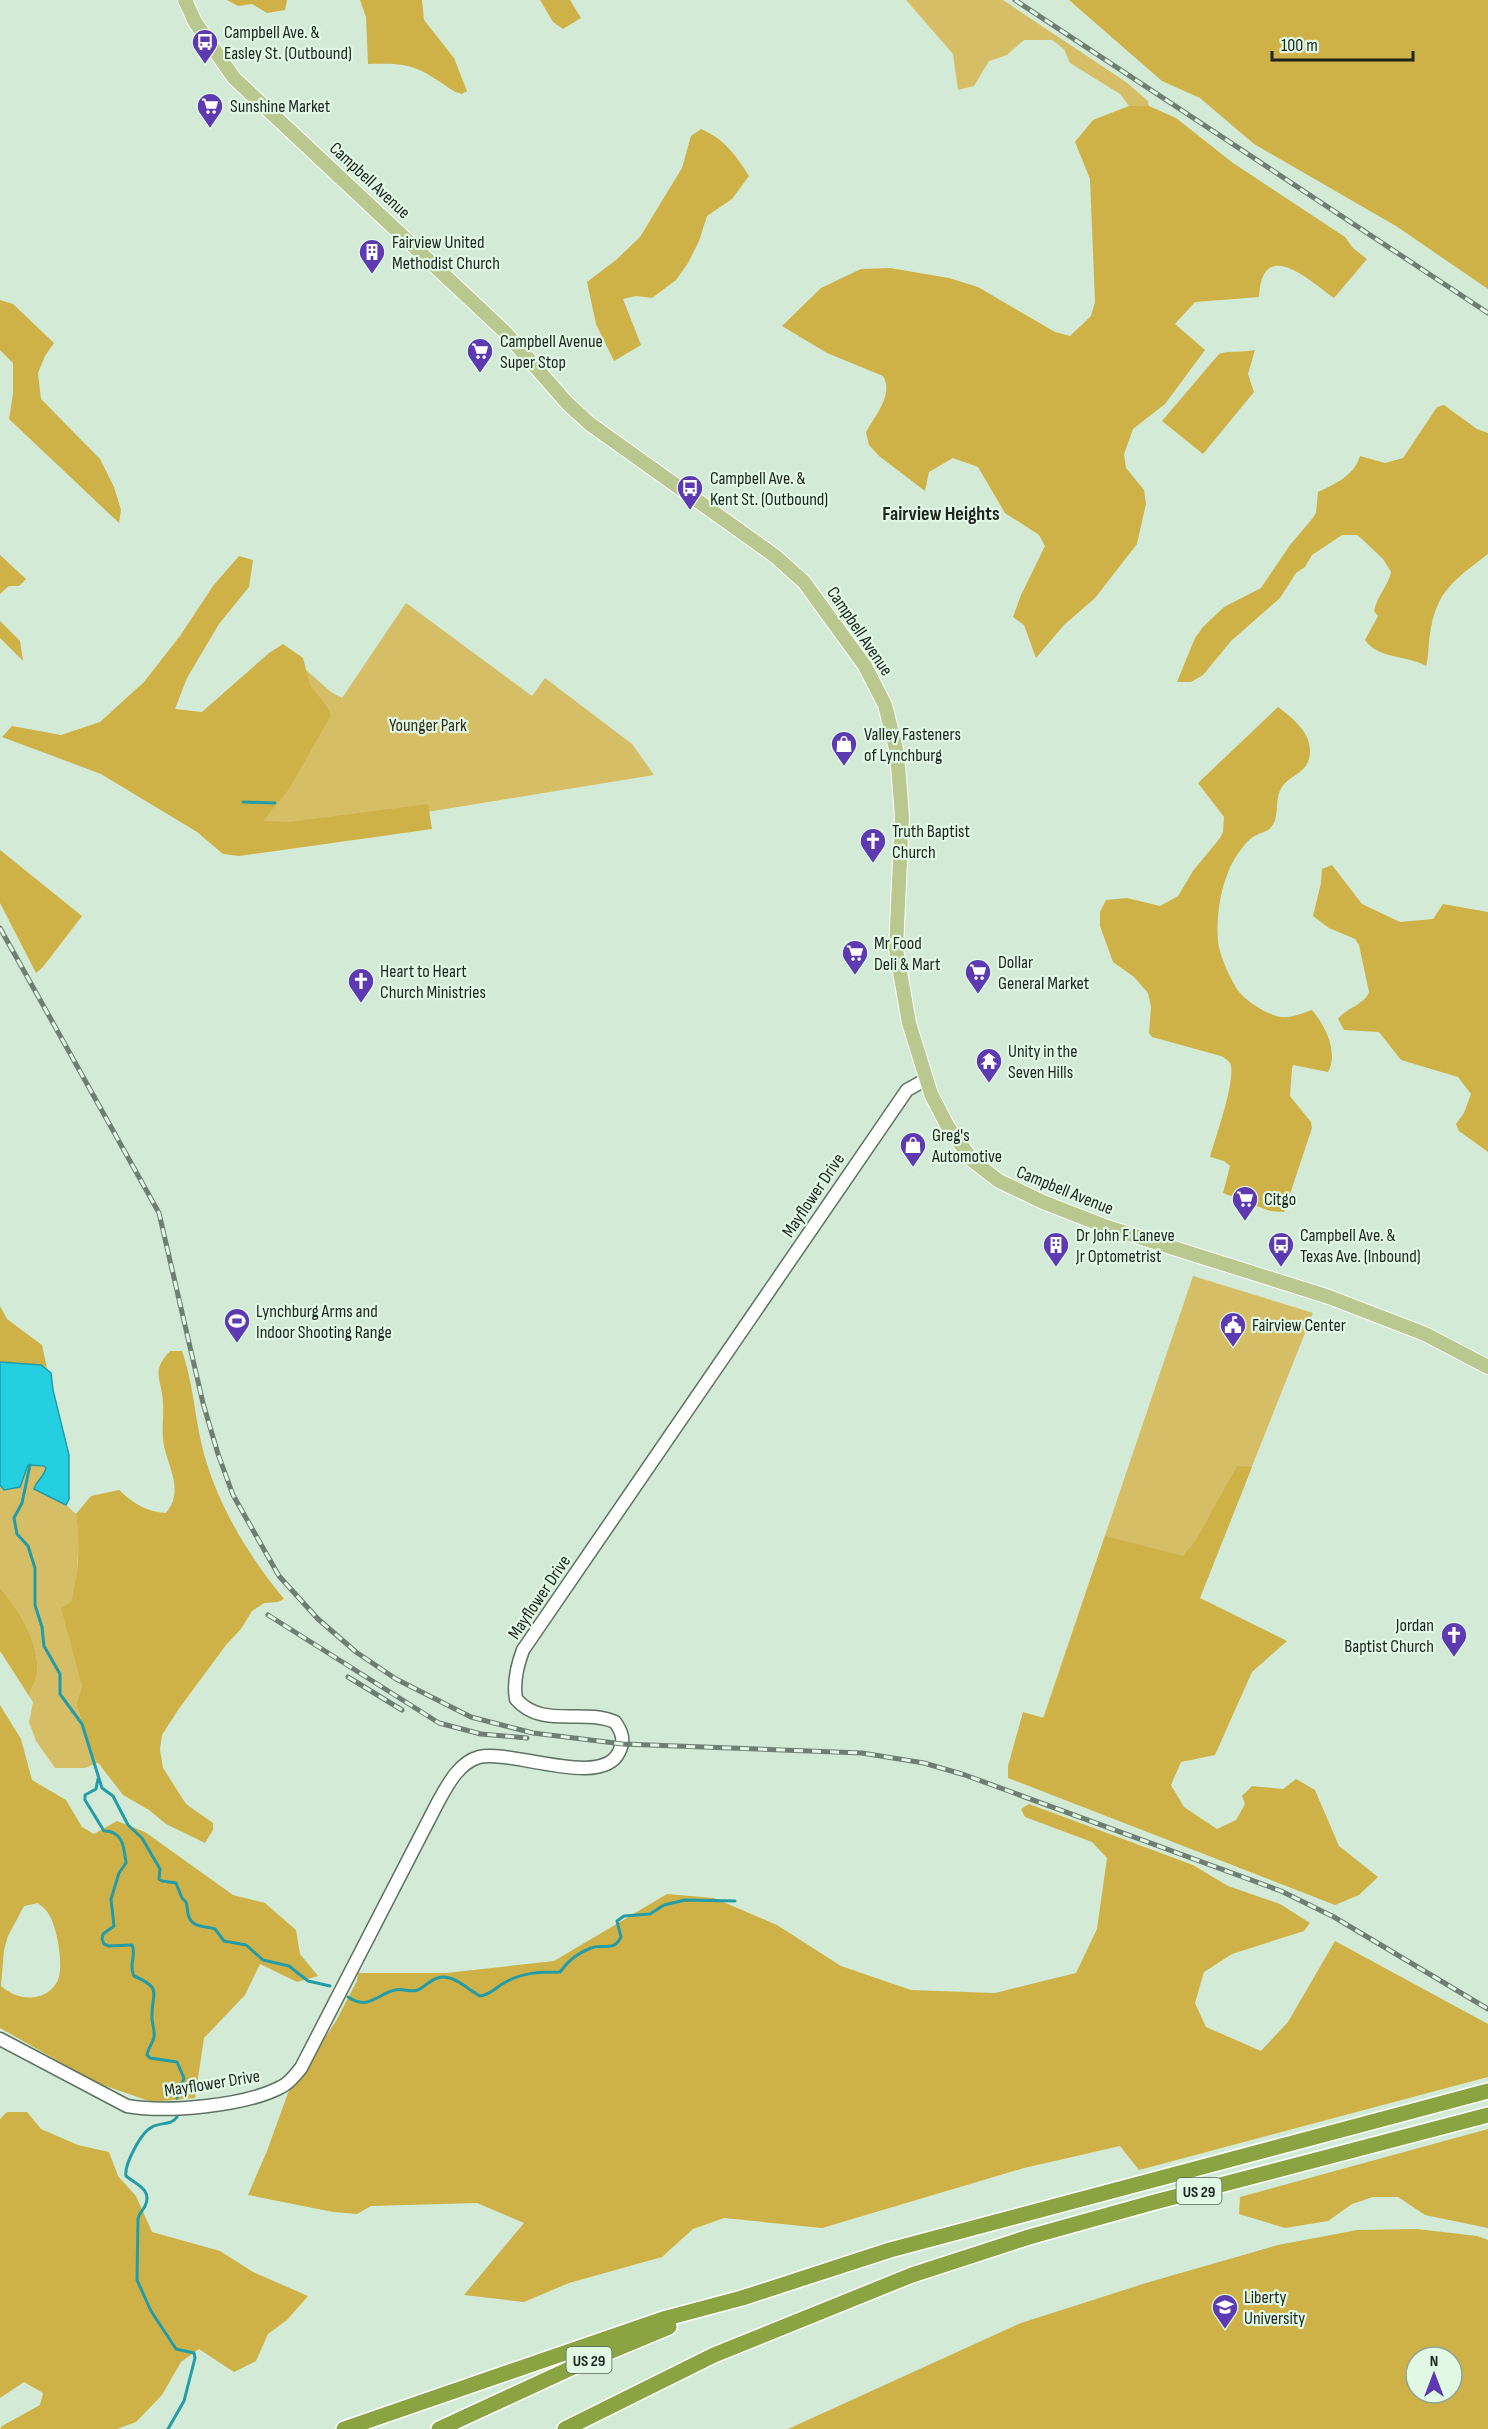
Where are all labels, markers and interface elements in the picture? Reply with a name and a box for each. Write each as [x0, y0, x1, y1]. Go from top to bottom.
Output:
place label: Campbell Ave. & Easley St. (Outbound) [224, 22, 352, 64]
scale bar [1272, 24, 1413, 62]
bus stop icon: Campbell Ave. & Easley St. (Outbound) [190, 27, 220, 65]
text: 100 m [1281, 35, 1318, 56]
supermarket icon: Sunshine Market [195, 91, 225, 129]
place label: Sunshine Market [230, 96, 331, 117]
street label: Campbell Avenue [325, 138, 414, 223]
place label: Fairview United Methodist Church [392, 232, 500, 274]
building icon: Fairview United Methodist Church [357, 237, 387, 275]
place label: Campbell Avenue Super Stop [500, 331, 603, 373]
supermarket icon: Campbell Avenue Super Stop [465, 336, 495, 374]
place label: Campbell Ave. & Kent St. (Outbound) [710, 468, 828, 510]
bus stop icon: Campbell Ave. & Kent St. (Outbound) [675, 473, 705, 511]
district label: Fairview Heights [882, 502, 1000, 526]
street label: Campbell Avenue [822, 583, 897, 680]
park label: Younger Park [389, 715, 467, 736]
place label: Valley Fasteners of Lynchburg [864, 724, 961, 766]
shop icon: Valley Fasteners of Lynchburg [829, 729, 859, 767]
place label: Truth Baptist Church [892, 821, 970, 863]
church icon: Truth Baptist Church [858, 826, 888, 864]
place label: Mr Food Deli & Mart [874, 933, 941, 975]
supermarket icon: Mr Food Deli & Mart [840, 938, 870, 976]
place label: Dollar General Market [998, 952, 1090, 994]
supermarket icon: Dollar General Market [963, 957, 993, 995]
place label: Heart to Heart Church Ministries [380, 961, 486, 1003]
church icon: Heart to Heart Church Ministries [346, 966, 376, 1004]
place label: Unity in the Seven Hills [1008, 1041, 1078, 1083]
temple icon: Unity in the Seven Hills [974, 1046, 1004, 1084]
place label: Greg's Automotive [931, 1125, 1002, 1167]
shop icon: Greg's Automotive [898, 1130, 928, 1168]
street label: Mayflower Drive [778, 1149, 849, 1241]
street label: Campbell Avenue [1013, 1162, 1116, 1219]
supermarket icon: Citgo [1230, 1184, 1260, 1222]
place label: Citgo [1264, 1189, 1296, 1210]
place label: Dr John F Laneve Jr Optometrist [1075, 1225, 1175, 1267]
place label: Campbell Ave. & Texas Ave. (Inbound) [1300, 1225, 1421, 1267]
building icon: Dr John F Laneve Jr Optometrist [1041, 1230, 1071, 1268]
bus stop icon: Campbell Ave. & Texas Ave. (Inbound) [1266, 1230, 1296, 1268]
place label: Lynchburg Arms and Indoor Shooting Range [256, 1301, 392, 1343]
sports icon: Lynchburg Arms and Indoor Shooting Range [222, 1306, 252, 1344]
public building icon: Fairview Center [1218, 1310, 1248, 1348]
place label: Fairview Center [1252, 1315, 1346, 1336]
street label: Mayflower Drive [504, 1551, 575, 1643]
place label: Jordan Baptist Church [1344, 1615, 1434, 1657]
church icon: Jordan Baptist Church [1439, 1620, 1469, 1658]
street label: Mayflower Drive [163, 2066, 261, 2101]
road number: US 29 [1176, 2178, 1222, 2204]
place label: Liberty University [1244, 2287, 1305, 2329]
school or university icon: Liberty University [1210, 2292, 1240, 2330]
north arrow [1404, 2345, 1464, 2405]
road number: US 29 [566, 2347, 612, 2373]
text: N [1430, 2352, 1438, 2371]

